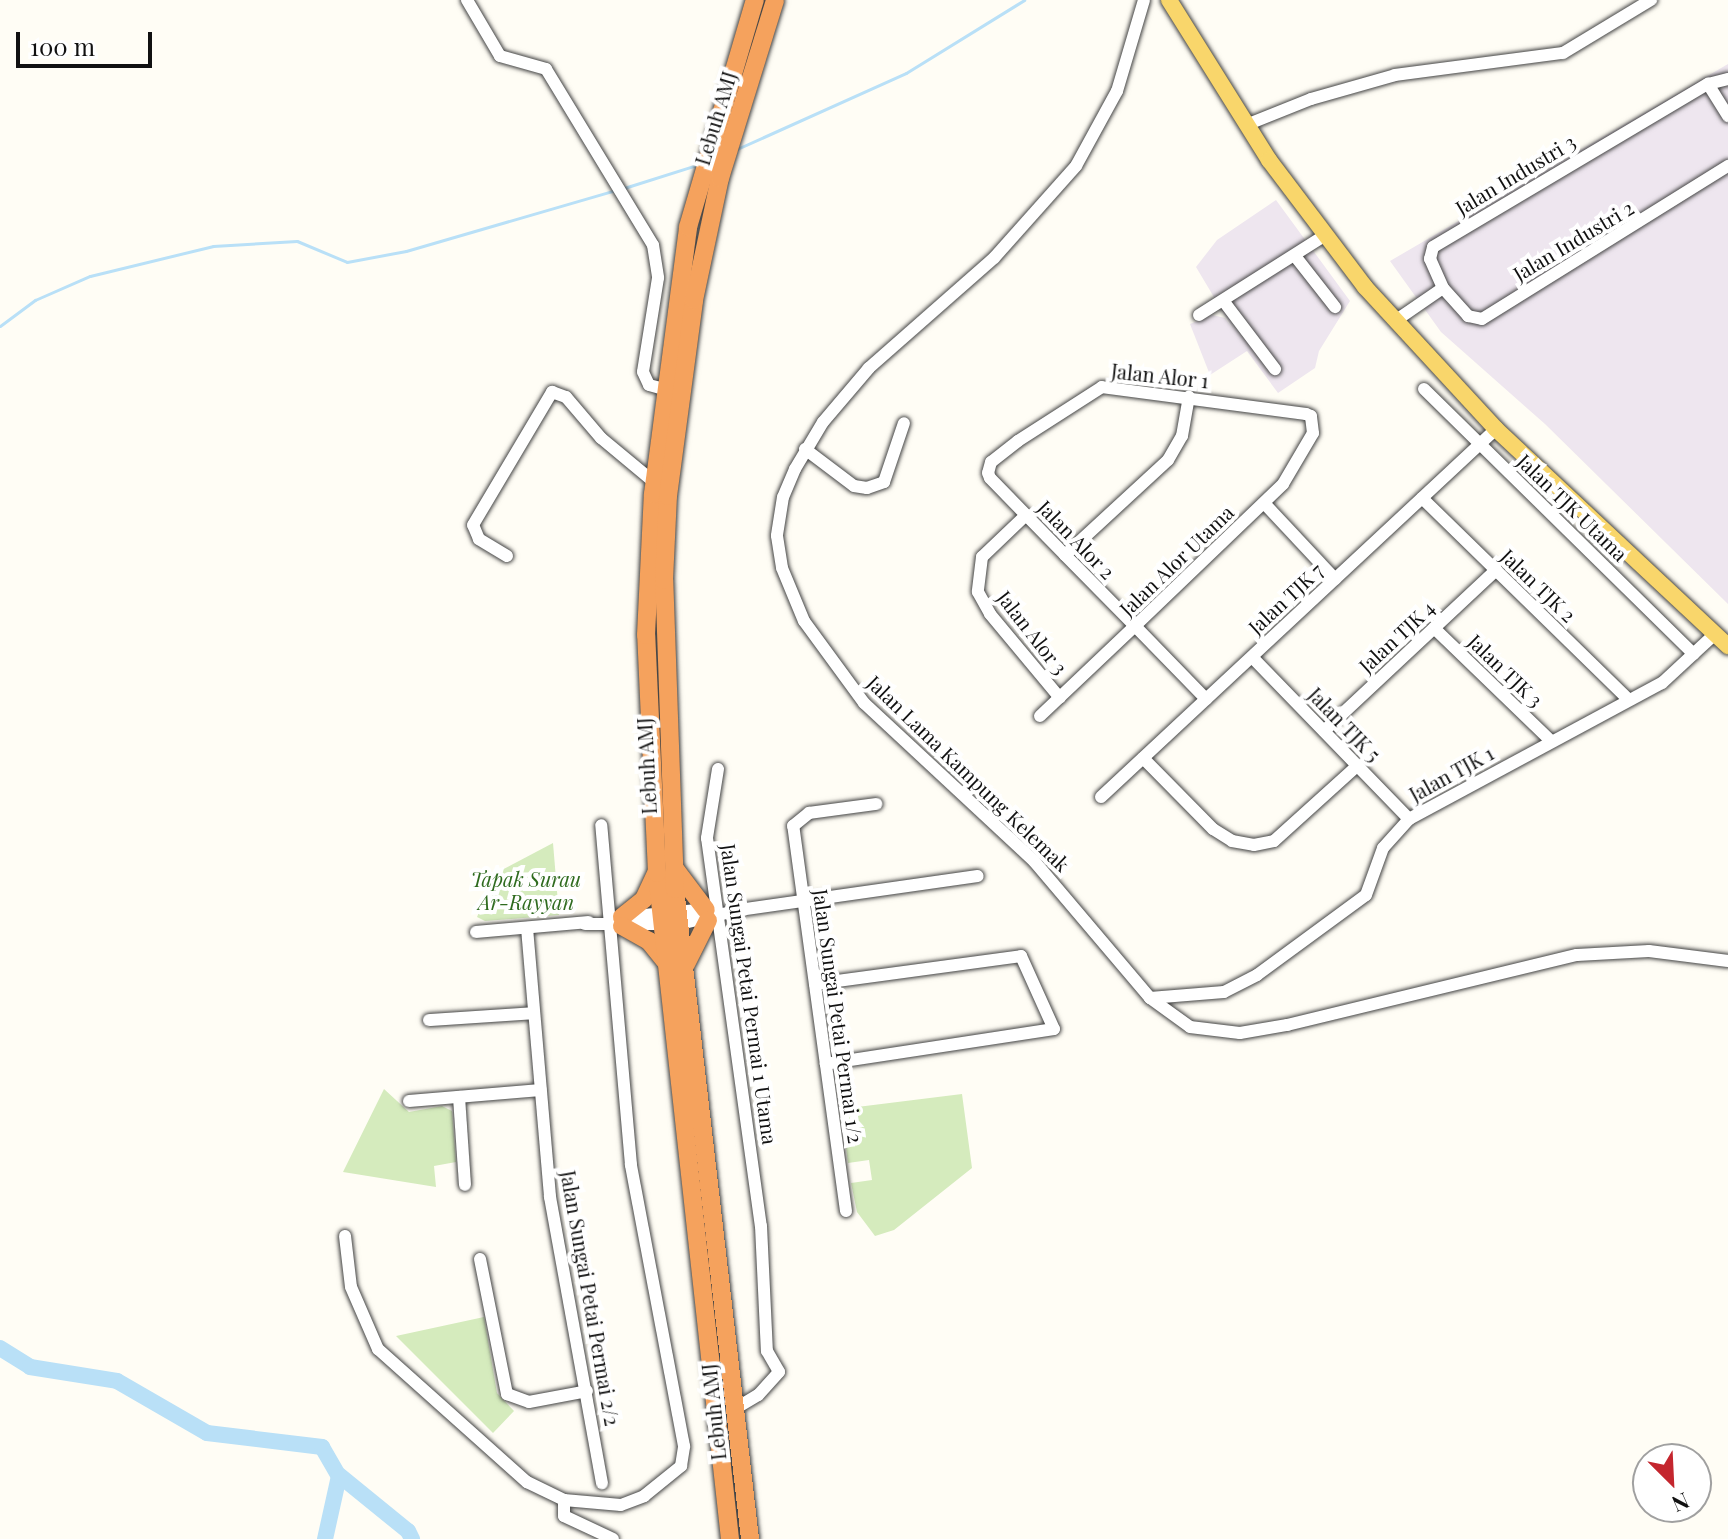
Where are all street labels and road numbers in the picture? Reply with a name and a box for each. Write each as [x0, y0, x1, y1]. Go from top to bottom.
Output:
street label: Lebuh AMJ [689, 68, 741, 168]
street label: Jalan Industri 3 [1451, 129, 1579, 219]
street label: Jalan Industri 2 [1509, 195, 1637, 285]
street label: Jalan Alor 1 [1110, 358, 1210, 392]
street label: Jalan TJK Utama [1513, 448, 1633, 566]
street label: Jalan Alor 2 [1033, 494, 1121, 584]
street label: Jalan Alor Utama [1114, 499, 1238, 621]
street label: Jalan TJK 2 [1496, 543, 1582, 627]
street label: Jalan TJK 7 [1243, 557, 1327, 639]
street label: Jalan Alor 3 [993, 585, 1073, 679]
street label: Jalan TJK 4 [1353, 595, 1439, 677]
street label: Jalan TJK 3 [1464, 628, 1548, 712]
street label: Jalan Lama Kampung Kelemak [863, 670, 1075, 876]
street label: Jalan TJK 5 [1304, 682, 1386, 766]
street label: Lebuh AMJ [631, 717, 661, 815]
street label: Jalan TJK 1 [1404, 740, 1498, 806]
street label: Jalan Sungai Petai Permai 1 Utama [717, 842, 783, 1146]
street label: Jalan Sungai Petai Permai 1/2 [809, 887, 869, 1145]
street label: Jalan Sungai Petai Permai 2/2 [557, 1169, 625, 1427]
street label: Lebuh AMJ [696, 1362, 730, 1462]

